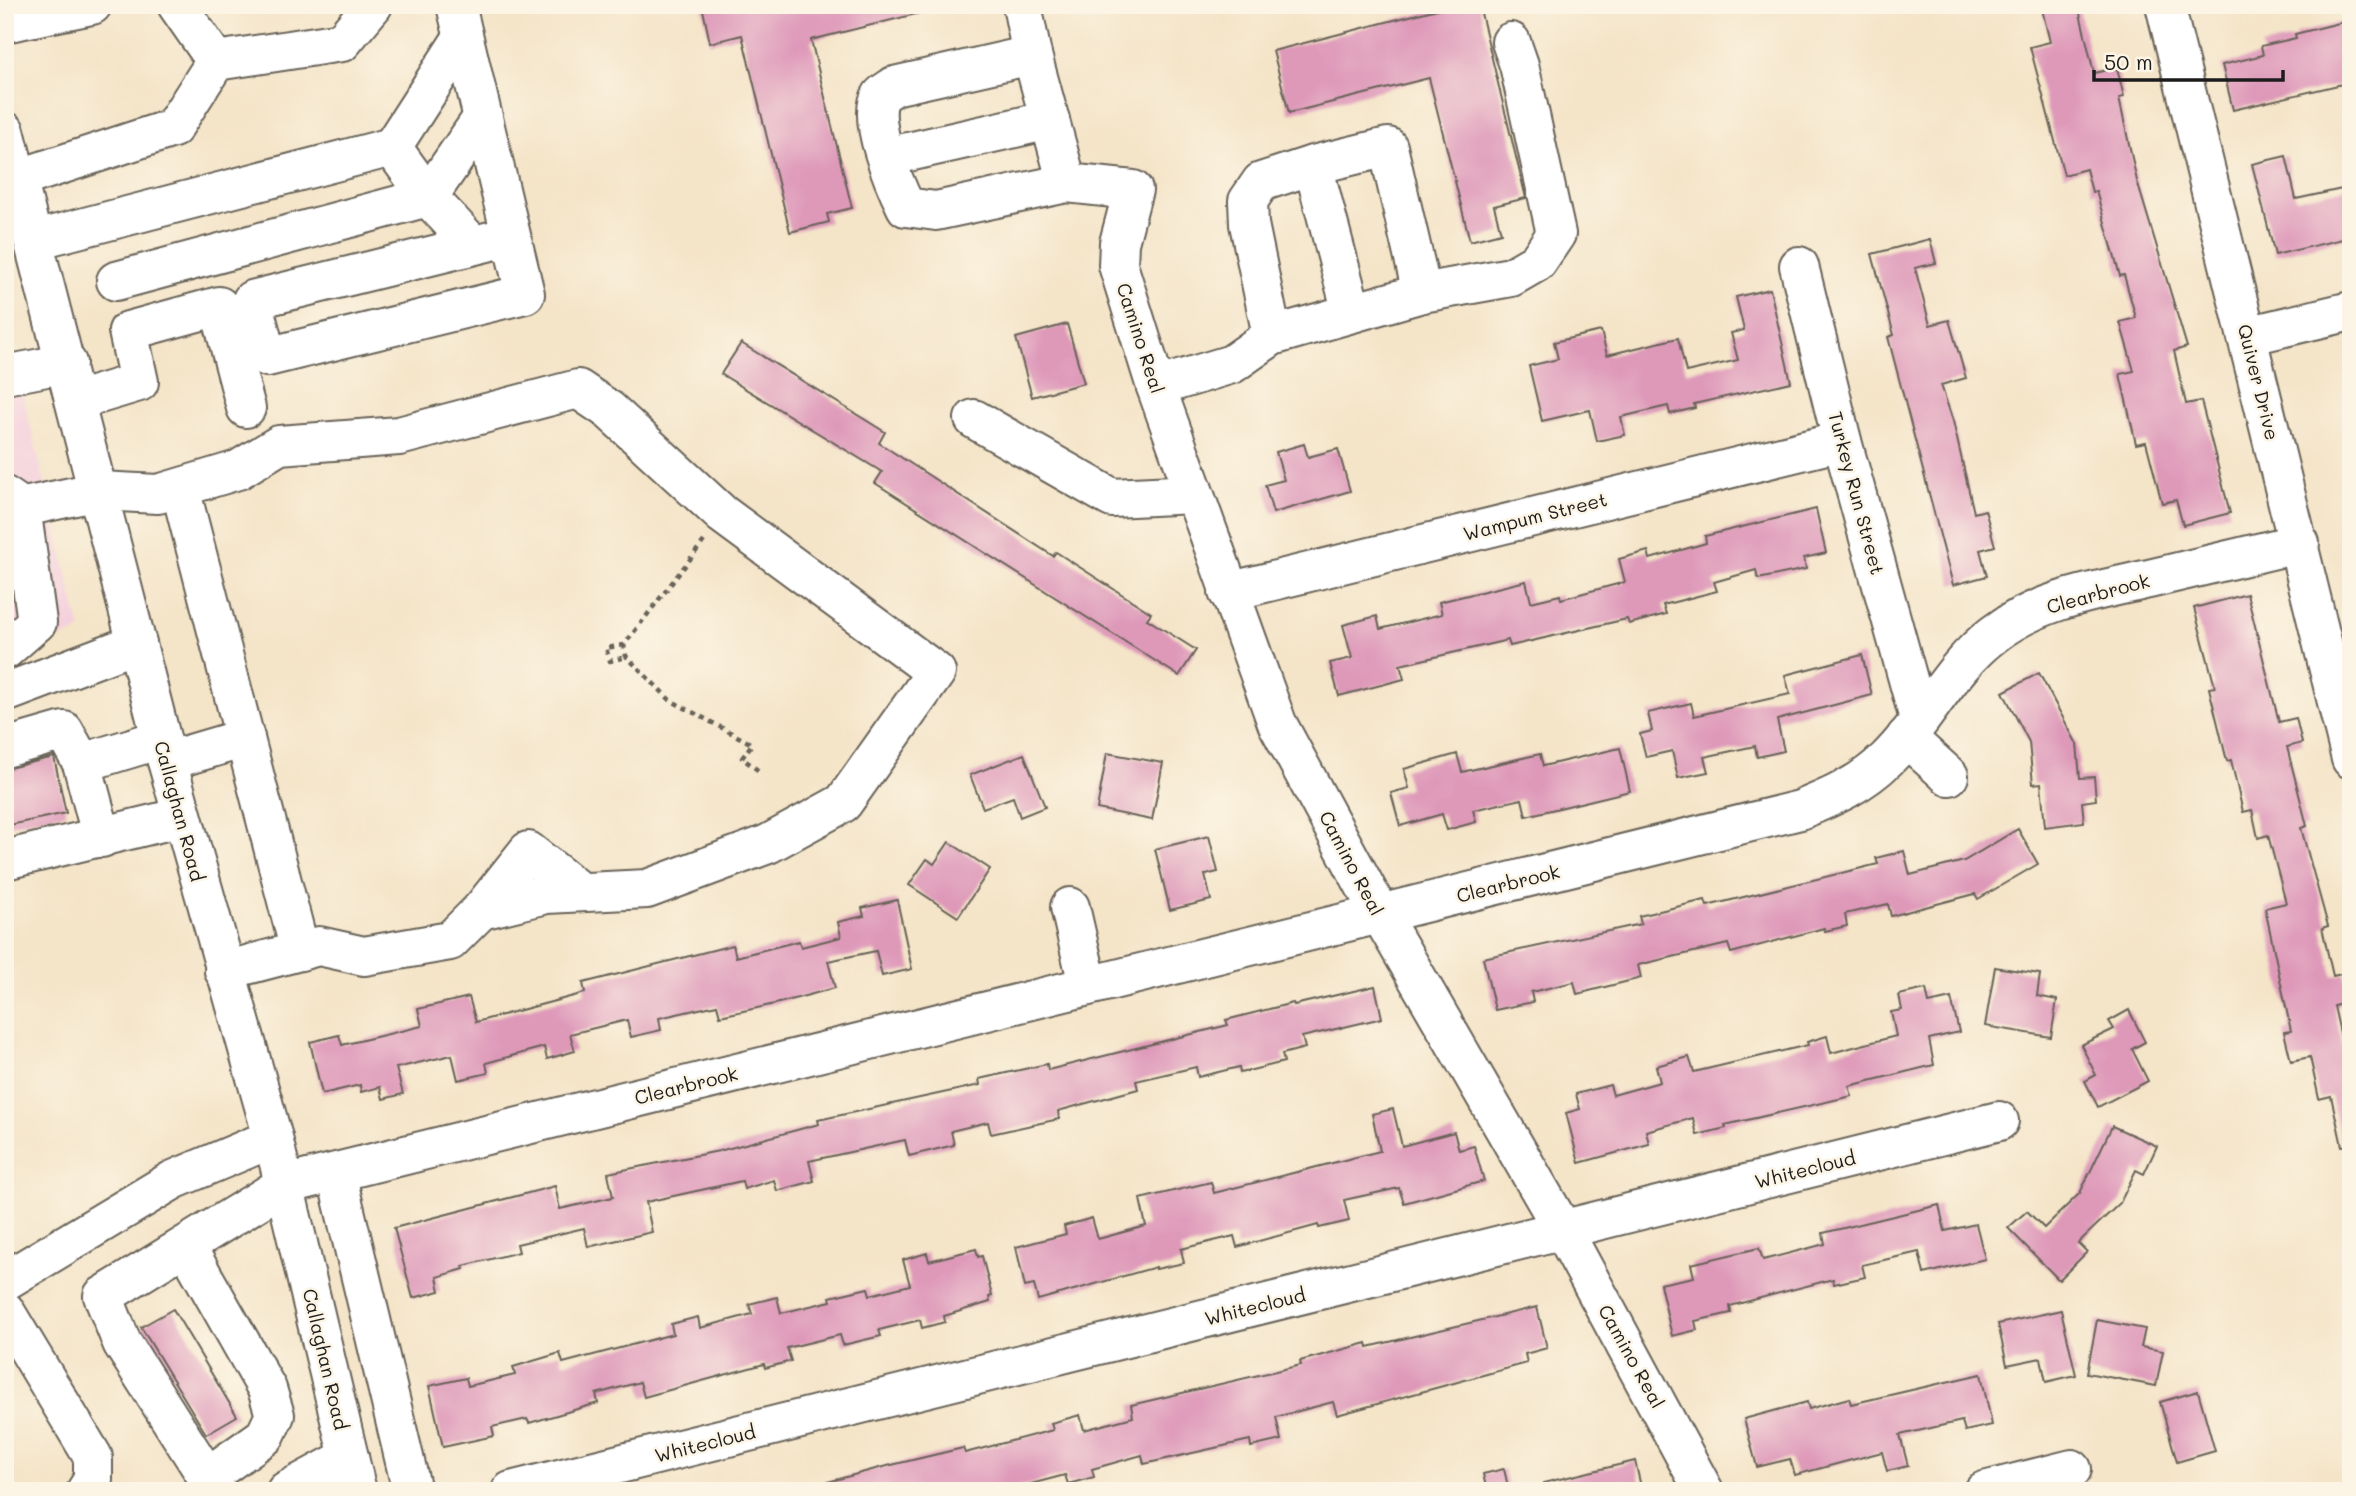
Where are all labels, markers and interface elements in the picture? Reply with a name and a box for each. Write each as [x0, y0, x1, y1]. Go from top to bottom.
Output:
scale bar [2094, 38, 2282, 82]
text: 50 m [2104, 48, 2153, 75]
street label: Camino Real [1111, 280, 1171, 396]
street label: Quiver Drive [2233, 321, 2285, 443]
street label: Turkey Run Street [1823, 409, 1891, 577]
street label: Wampum Street [1460, 486, 1610, 546]
street label: Clearbrook [2044, 567, 2152, 619]
street label: Callaghan Road [149, 738, 211, 884]
street label: Camino Real [1314, 806, 1390, 920]
street label: Clearbrook [1454, 858, 1562, 908]
street label: Clearbrook [632, 1060, 740, 1110]
street label: Whitecloud [1752, 1144, 1858, 1194]
street label: Whitecloud [1202, 1281, 1308, 1331]
street label: Callaghan Road [298, 1286, 354, 1432]
street label: Camino Real [1593, 1300, 1671, 1412]
street label: Whitecloud [652, 1418, 758, 1468]

